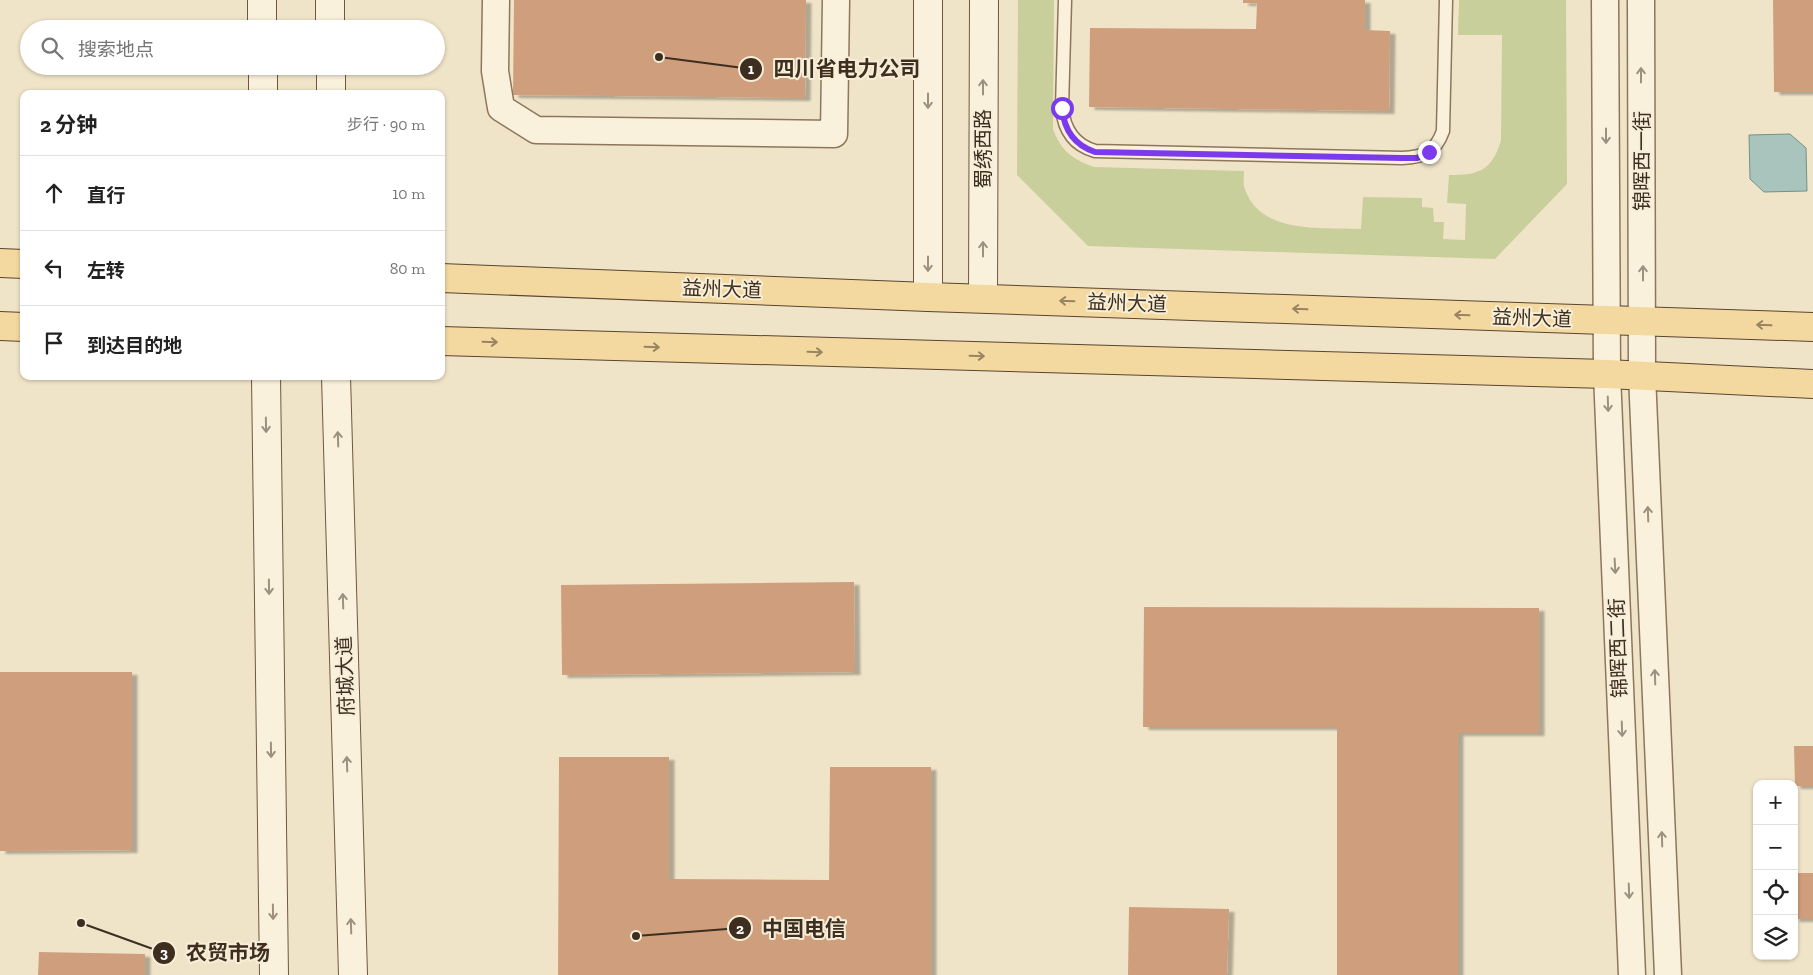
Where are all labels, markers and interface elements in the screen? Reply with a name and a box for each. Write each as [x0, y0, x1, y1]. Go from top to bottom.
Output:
search box [20, 20, 445, 75]
icon: search [38, 34, 66, 62]
text: 搜索地点 [78, 38, 154, 61]
callout: 四川省电力公司 [739, 51, 931, 87]
text: 四川省电力公司 [774, 56, 921, 81]
text: 1 [748, 60, 754, 78]
one-way arrow [1636, 67, 1646, 84]
one-way arrow [978, 79, 988, 95]
one-way arrow [923, 92, 933, 109]
route start [1051, 97, 1074, 120]
street label: 蜀绣西路 [971, 109, 995, 189]
street label: 锦晖西一街 [1630, 111, 1654, 211]
text: 2 分钟 [40, 112, 97, 137]
text: 步行 · 90 m [347, 115, 425, 134]
one-way arrow [1601, 128, 1611, 144]
route end [1418, 141, 1441, 164]
icon: ahead [40, 179, 68, 207]
text: 直行 [87, 184, 125, 207]
text: 10 m [392, 184, 425, 203]
one-way arrow [978, 241, 988, 258]
icon: left [40, 254, 68, 282]
one-way arrow [923, 255, 933, 271]
text: 左转 [87, 259, 125, 282]
text: 80 m [390, 259, 425, 278]
one-way arrow [1638, 265, 1648, 281]
street label: 益州大道 [682, 276, 762, 302]
street label: 益州大道 [1087, 290, 1167, 316]
one-way arrow [1059, 296, 1076, 306]
one-way arrow [1292, 305, 1308, 314]
street label: 益州大道 [1492, 305, 1572, 331]
one-way arrow [1454, 310, 1470, 320]
one-way arrow [1757, 320, 1773, 330]
icon: arrive [40, 329, 68, 357]
text: 到达目的地 [87, 334, 182, 357]
one-way arrow [482, 338, 498, 347]
one-way arrow [644, 342, 660, 352]
one-way arrow [807, 347, 823, 356]
one-way arrow [969, 351, 985, 361]
one-way arrow [1603, 396, 1613, 412]
one-way arrow [261, 416, 271, 433]
one-way arrow [333, 431, 343, 448]
one-way arrow [1644, 506, 1653, 522]
one-way arrow [1610, 558, 1619, 574]
one-way arrow [264, 579, 273, 595]
one-way arrow [338, 594, 347, 610]
street label: 锦晖西二街 [1604, 598, 1632, 698]
street label: 府城大道 [332, 636, 358, 716]
one-way arrow [1650, 669, 1660, 685]
one-way arrow [1617, 721, 1626, 737]
one-way arrow [266, 742, 276, 758]
one-way arrow [342, 756, 352, 772]
map controls [1753, 780, 1798, 960]
button: + [1753, 780, 1798, 825]
button: − [1753, 825, 1798, 870]
one-way arrow [1657, 831, 1667, 848]
button: locate [1753, 870, 1798, 915]
one-way arrow [1624, 883, 1633, 899]
one-way arrow [268, 904, 278, 920]
callout: 中国电信 [727, 910, 856, 946]
button: layers [1753, 915, 1798, 960]
text: 中国电信 [762, 916, 846, 941]
one-way arrow [347, 919, 356, 935]
text: 2 [736, 920, 744, 938]
callout: 农贸市场 [151, 935, 280, 971]
text: 农贸市场 [186, 940, 270, 965]
text: 3 [160, 944, 168, 962]

